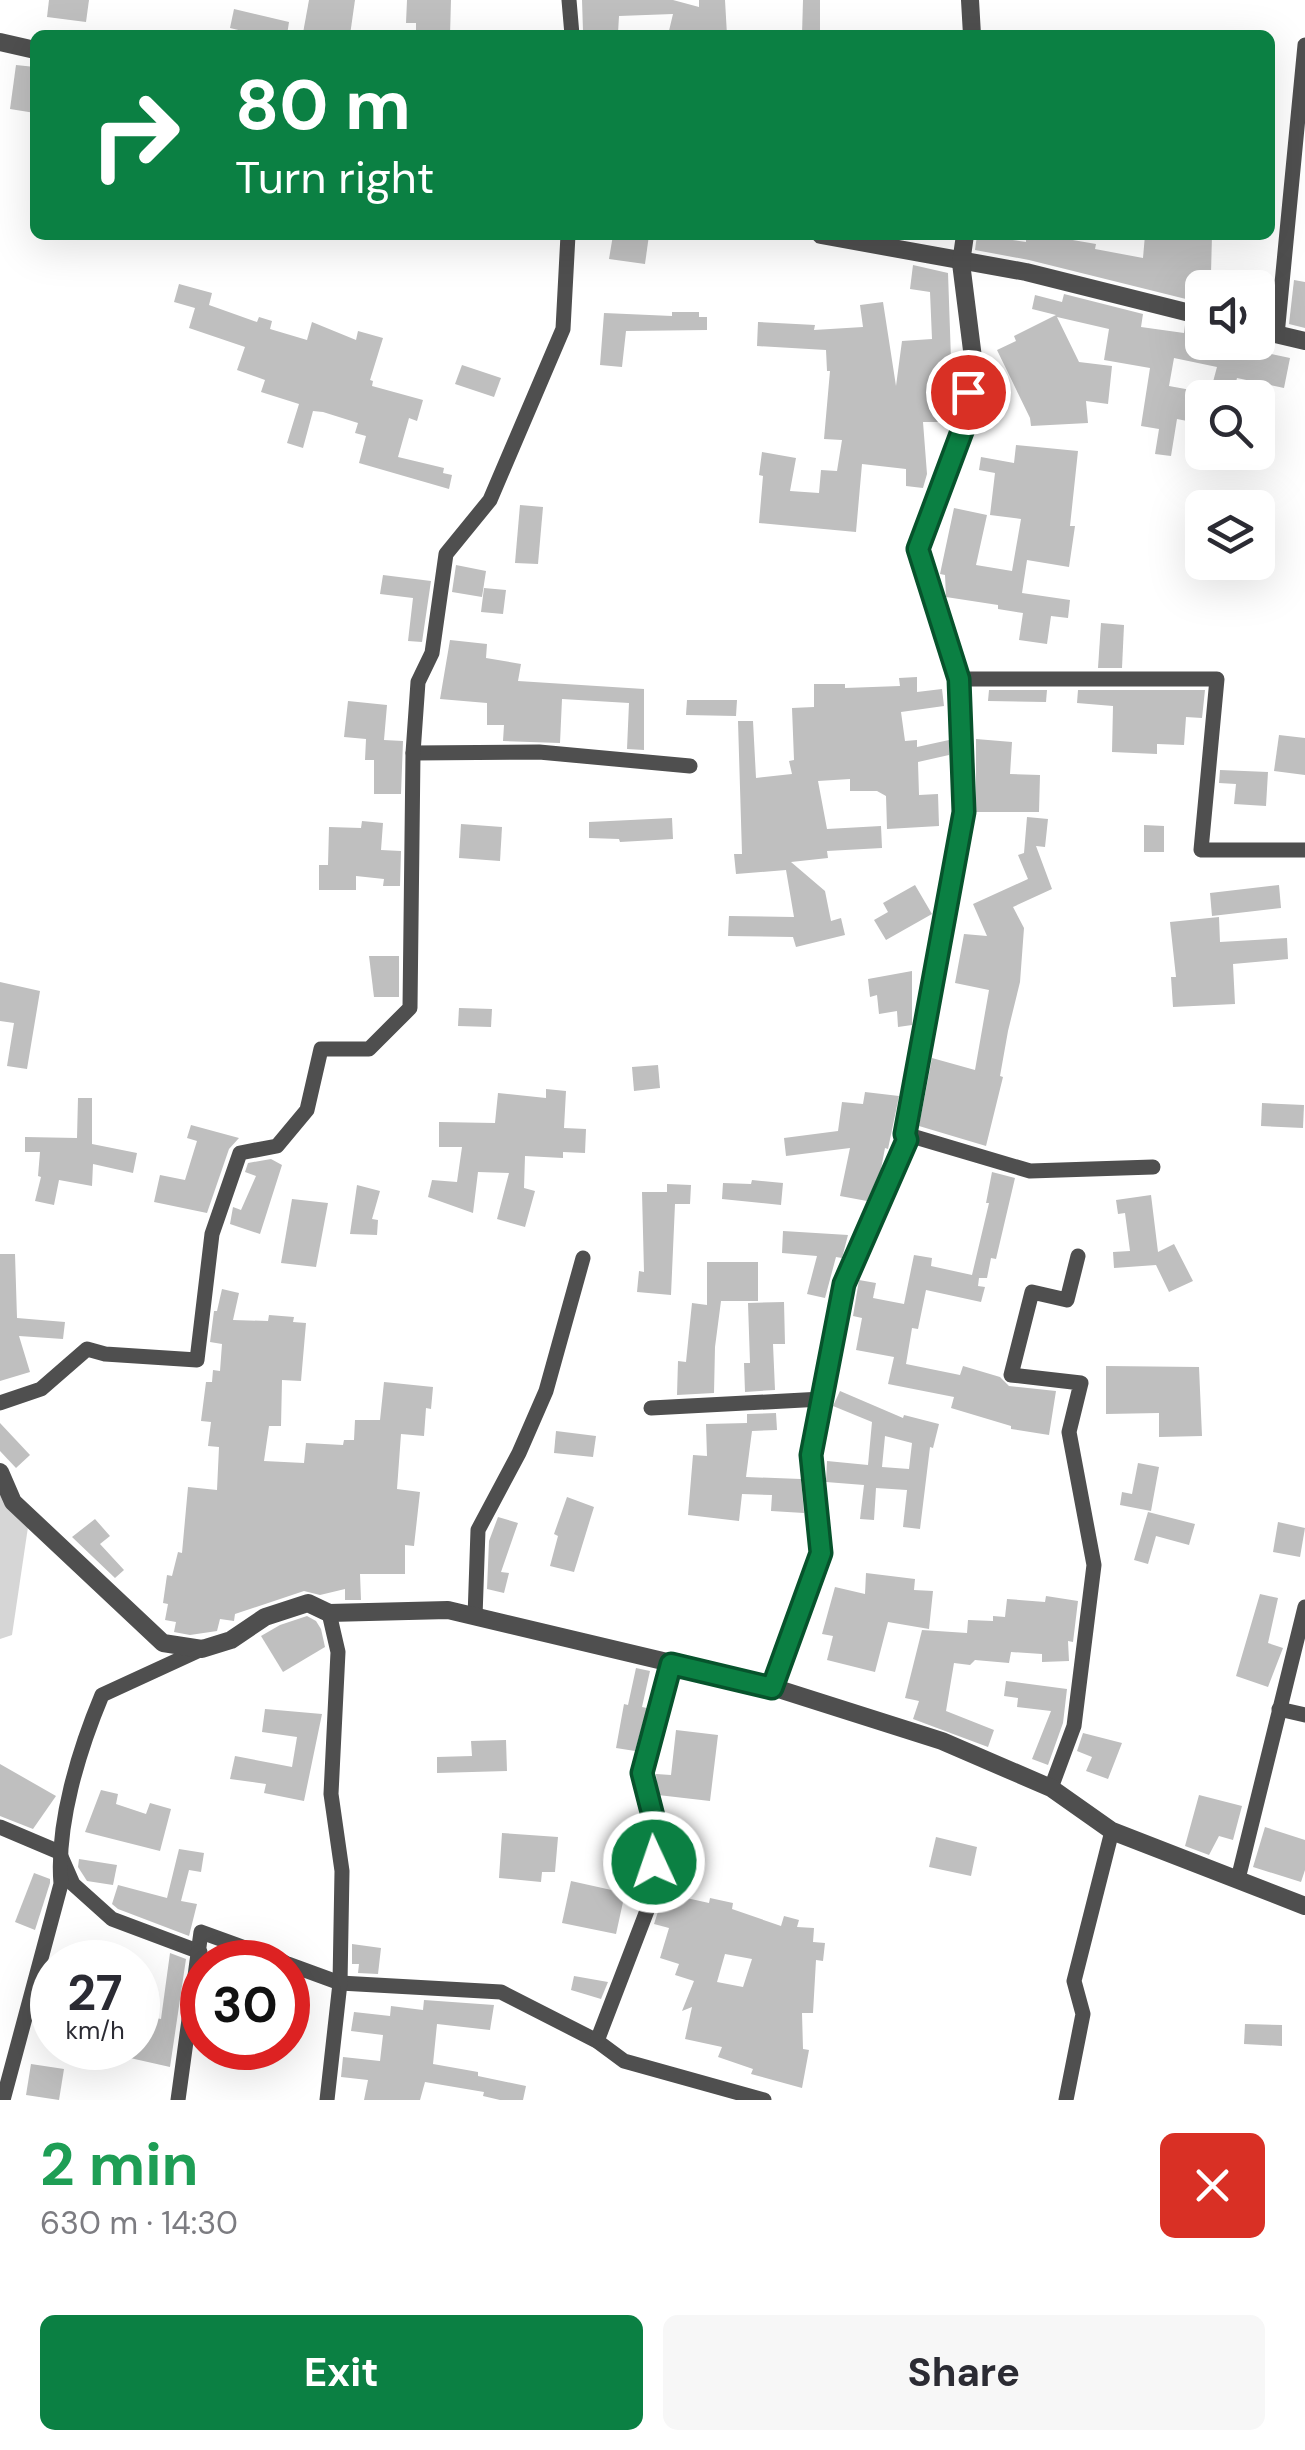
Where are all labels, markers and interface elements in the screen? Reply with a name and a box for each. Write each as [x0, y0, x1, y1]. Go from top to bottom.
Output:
text: 80 m [235, 60, 411, 151]
icon: right [70, 70, 200, 200]
text: Turn right [235, 148, 434, 207]
map controls [1185, 270, 1275, 580]
button: sound [1185, 270, 1275, 360]
pin [926, 350, 1011, 435]
icon: arrive [941, 365, 996, 420]
button: search [1185, 380, 1275, 470]
button: layers [1185, 490, 1275, 580]
position arrow [602, 1810, 706, 1914]
speed limit sign: 30 [180, 1940, 310, 2070]
text: 27 [67, 1960, 123, 2026]
text: km/h [65, 2014, 125, 2047]
text: 2 min [40, 2125, 199, 2204]
button: close [1160, 2133, 1265, 2238]
text: 630 m · 14:30 [40, 2202, 238, 2244]
button: Exit [40, 2315, 643, 2430]
button: Share [663, 2315, 1265, 2430]

